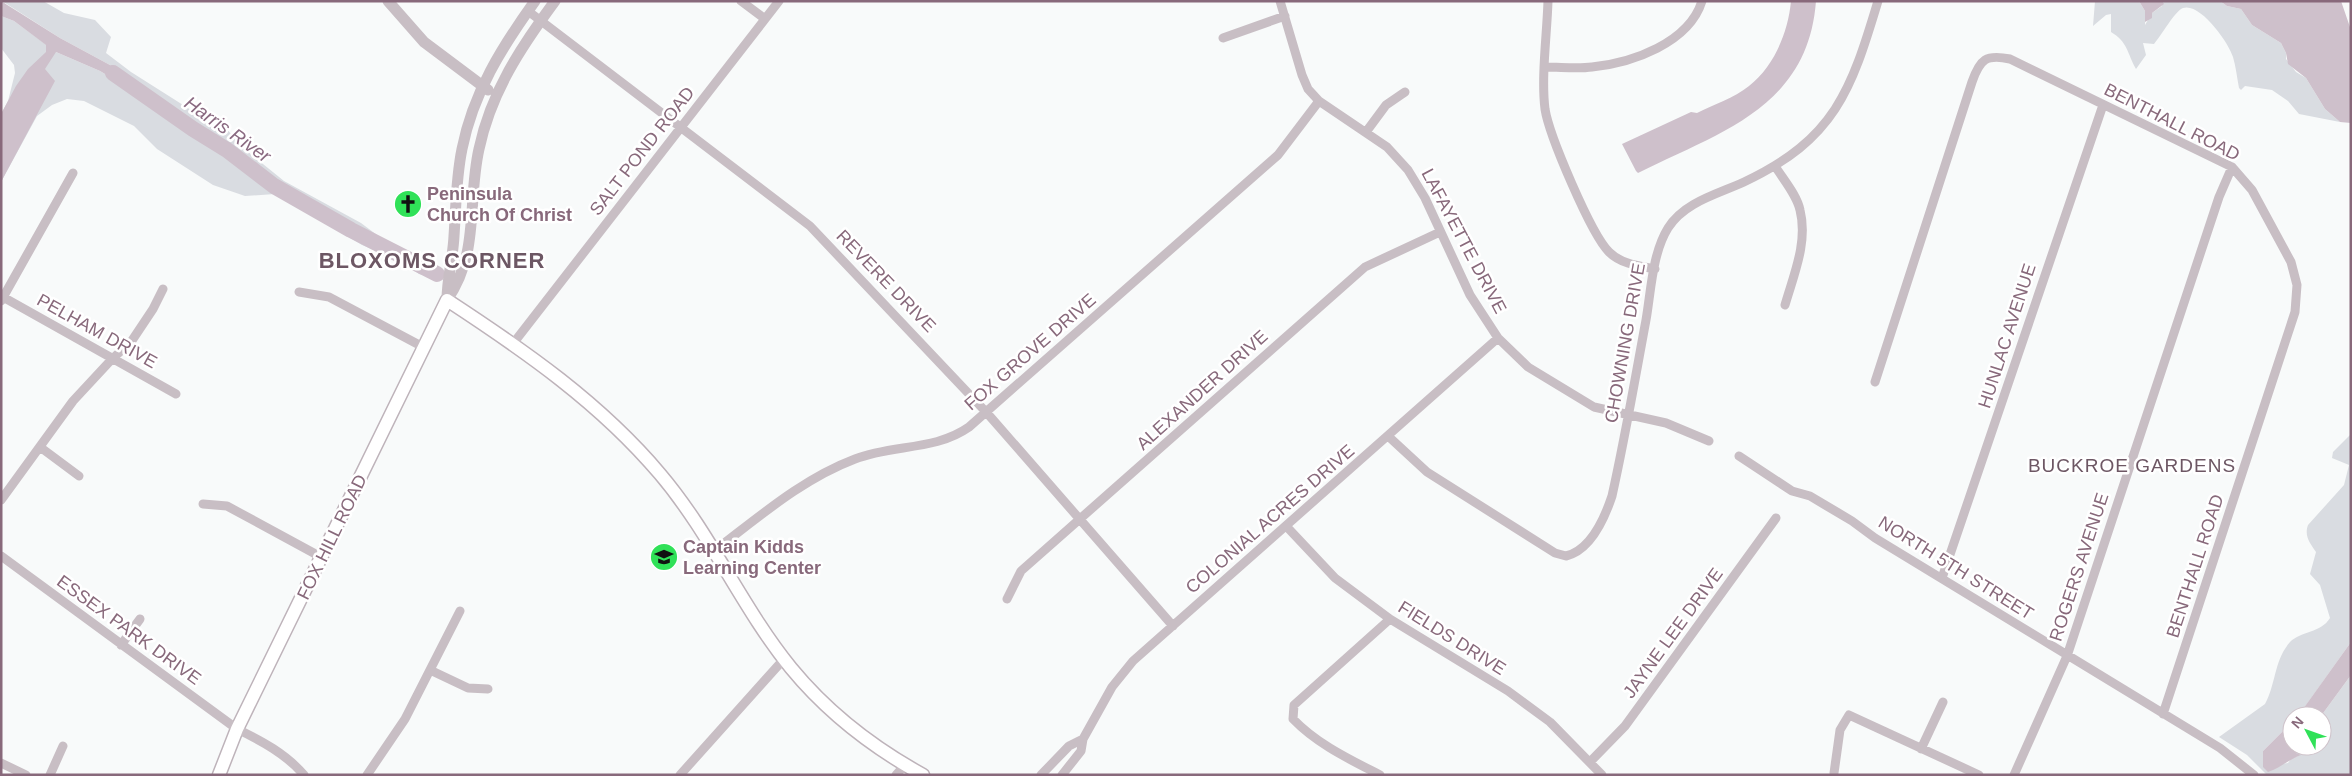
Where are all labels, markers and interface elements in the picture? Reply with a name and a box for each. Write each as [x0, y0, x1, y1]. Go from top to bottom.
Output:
street label: BENTHALL ROAD [2101, 79, 2243, 165]
street label: SALT POND ROAD [586, 83, 698, 219]
water label: Harris River [181, 92, 275, 167]
street label: LAFAYETTE DRIVE [1417, 165, 1511, 317]
place label: Peninsula Church Of Christ [427, 184, 572, 225]
church icon: Peninsula Church Of Christ [393, 189, 423, 219]
street label: REVERE DRIVE [832, 226, 940, 336]
district label: BLOXOMS CORNER [319, 248, 545, 273]
street label: CHOWNING DRIVE [1601, 261, 1649, 425]
street label: HUNLAC AVENUE [1974, 261, 2040, 411]
street label: PELHAM DRIVE [34, 290, 160, 372]
street label: FOX GROVE DRIVE [960, 290, 1100, 414]
street label: ALEXANDER DRIVE [1132, 326, 1272, 454]
street label: COLONIAL ACRES DRIVE [1182, 440, 1358, 598]
district label: BUCKROE GARDENS [2028, 455, 2236, 476]
street label: FOX HILL ROAD [293, 471, 371, 603]
street label: ROGERS AVENUE [2046, 490, 2112, 644]
street label: BENTHALL ROAD [2162, 492, 2228, 640]
street label: NORTH 5TH STREET [1875, 512, 2037, 624]
place label: Captain Kidds Learning Center [683, 537, 821, 578]
school or university icon: Captain Kidds Learning Center [649, 542, 679, 572]
street label: JAYNE LEE DRIVE [1619, 564, 1727, 702]
street label: ESSEX PARK DRIVE [53, 571, 205, 689]
street label: FIELDS DRIVE [1395, 597, 1509, 679]
north arrow [2282, 706, 2332, 756]
text: N [2288, 713, 2307, 732]

